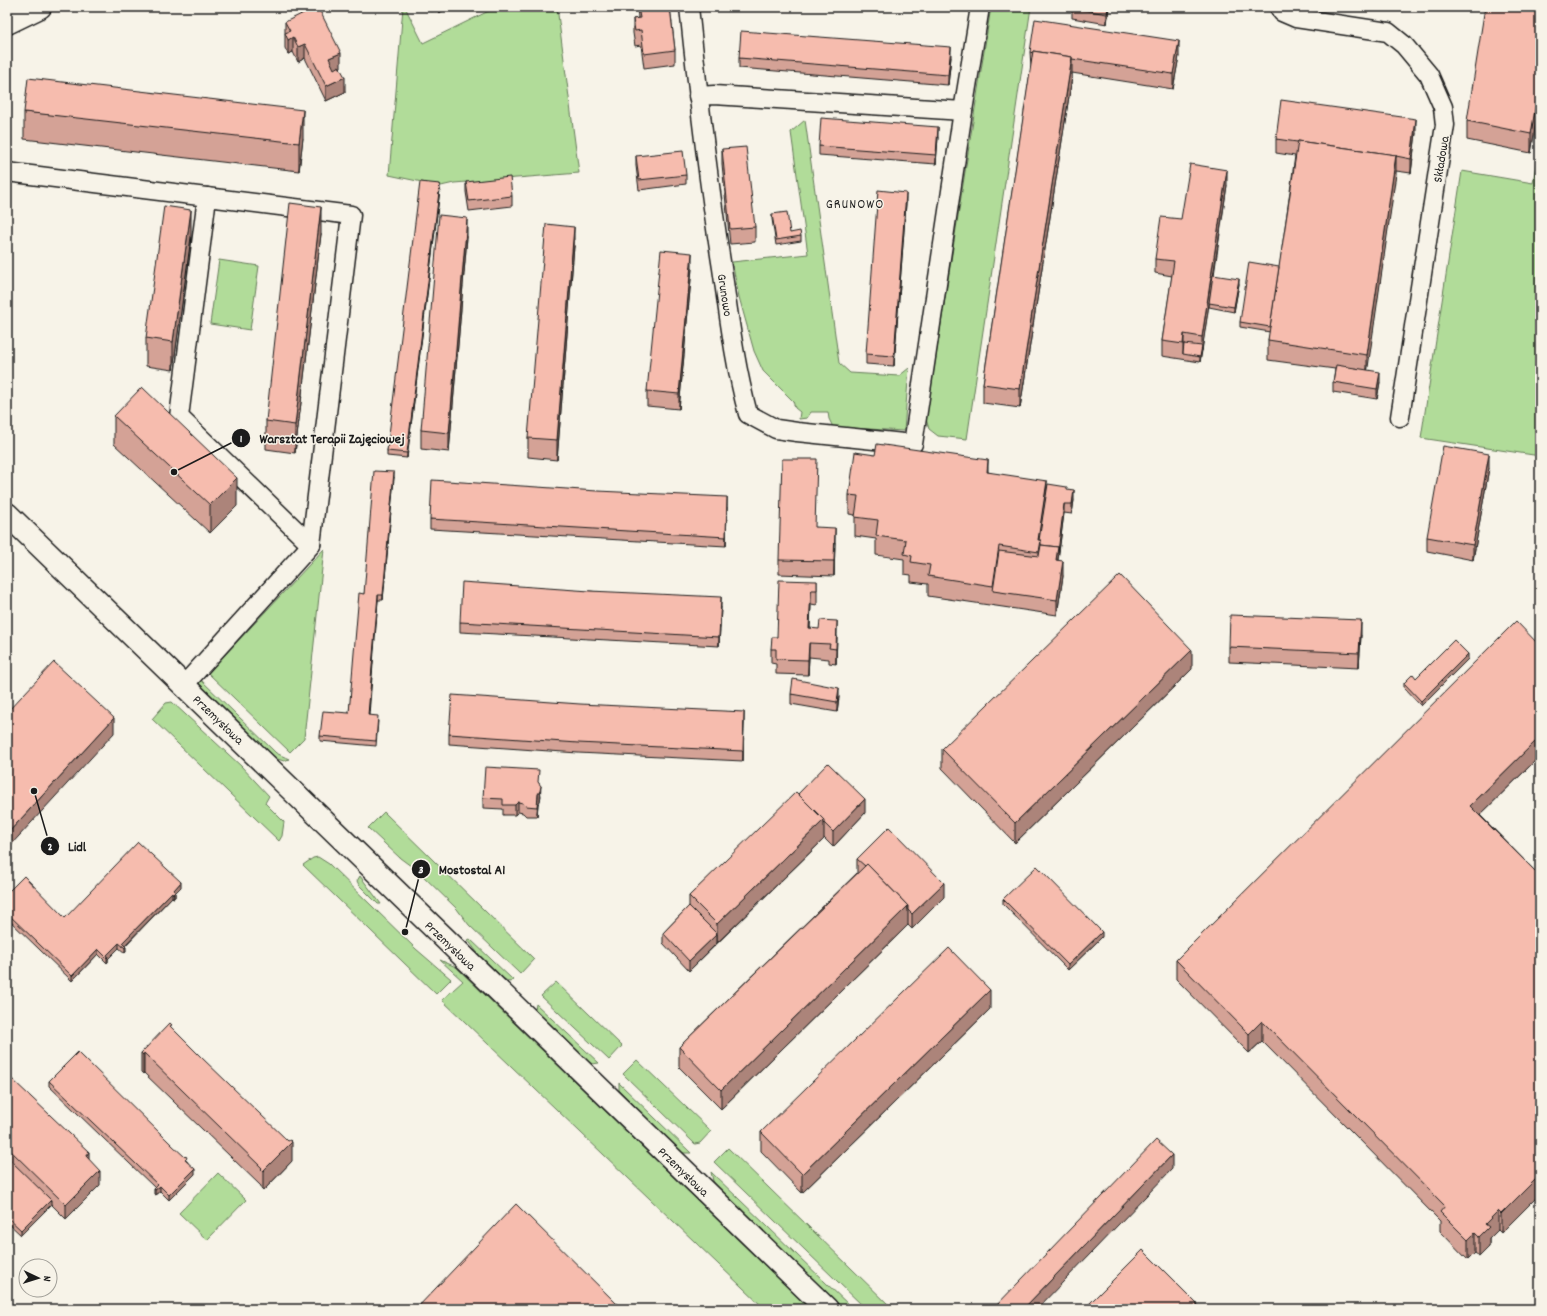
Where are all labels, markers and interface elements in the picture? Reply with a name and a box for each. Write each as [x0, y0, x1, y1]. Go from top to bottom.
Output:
street label: Składowa [1429, 134, 1456, 184]
district label: GRUNOWO [826, 195, 884, 215]
street label: Grunowo [711, 273, 736, 318]
callout: Warsztat Terapii Zajęciowej [231, 425, 412, 451]
text: Warsztat Terapii Zajęciowej [259, 430, 405, 450]
text: 1 [240, 431, 243, 448]
street label: Przemysłowa [187, 692, 248, 751]
callout: Lidl [40, 833, 94, 859]
text: Lidl [68, 838, 87, 858]
text: 2 [47, 839, 53, 856]
callout: Mostostal A1 [411, 856, 513, 882]
text: Mostostal A1 [439, 861, 505, 881]
text: 3 [418, 862, 424, 879]
street label: Przemysłowa [419, 918, 480, 977]
street label: Przemysłowa [652, 1144, 713, 1203]
north arrow [18, 1258, 58, 1298]
text: N [38, 1275, 54, 1282]

